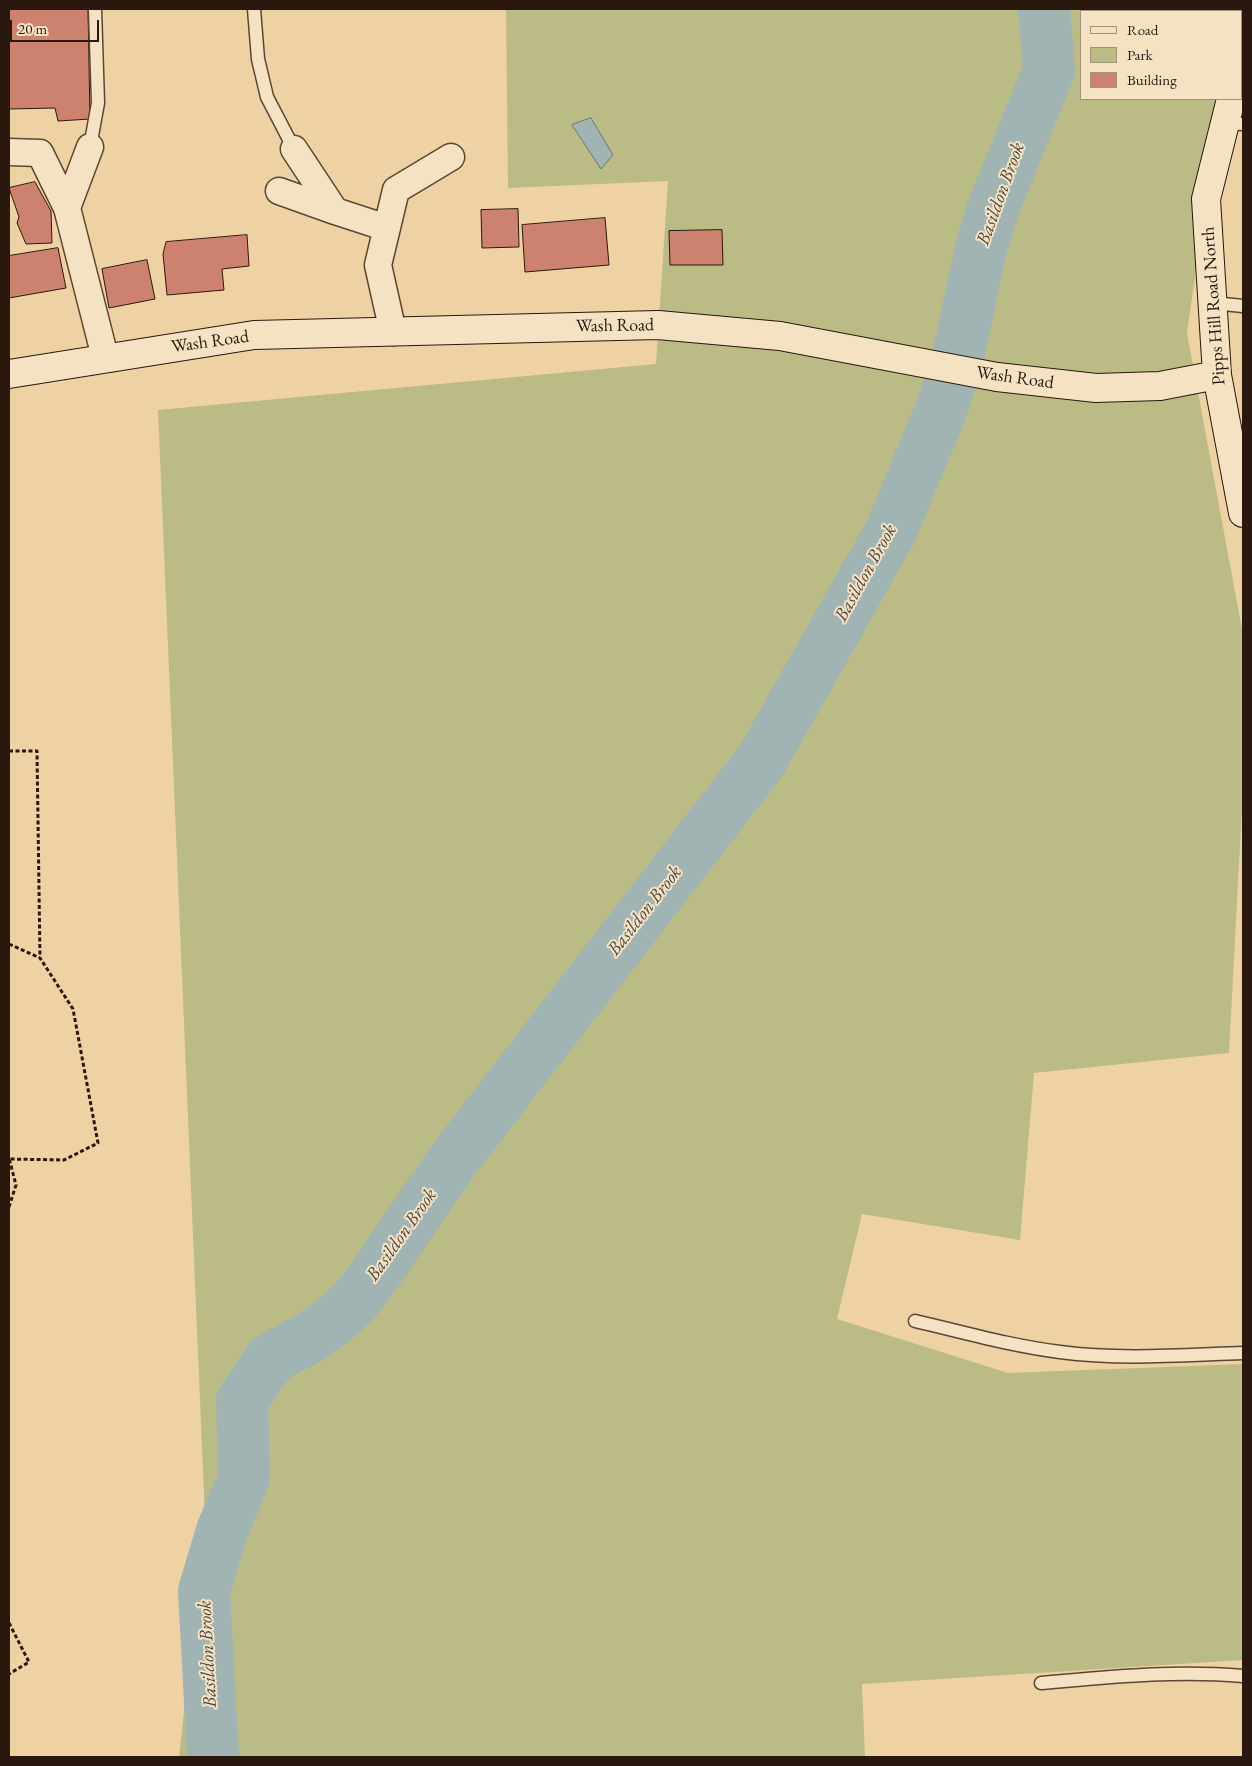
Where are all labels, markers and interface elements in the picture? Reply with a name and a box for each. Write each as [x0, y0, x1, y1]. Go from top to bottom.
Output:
scale bar [12, 10, 101, 42]
legend [1080, 10, 1242, 100]
text: 20 m [18, 19, 47, 38]
text: Road [1127, 20, 1158, 39]
text: Park [1127, 45, 1153, 64]
text: Building [1127, 70, 1177, 89]
water label: Basildon Brook [972, 140, 1030, 248]
street label: Pipps Hill Road North [1198, 226, 1230, 386]
street label: Wash Road [576, 315, 654, 337]
street label: Wash Road [170, 326, 250, 358]
street label: Wash Road [975, 362, 1055, 394]
water label: Basildon Brook [830, 520, 902, 626]
water label: Basildon Brook [603, 862, 687, 960]
water label: Basildon Brook [362, 1184, 442, 1286]
water label: Basildon Brook [194, 1600, 222, 1708]

